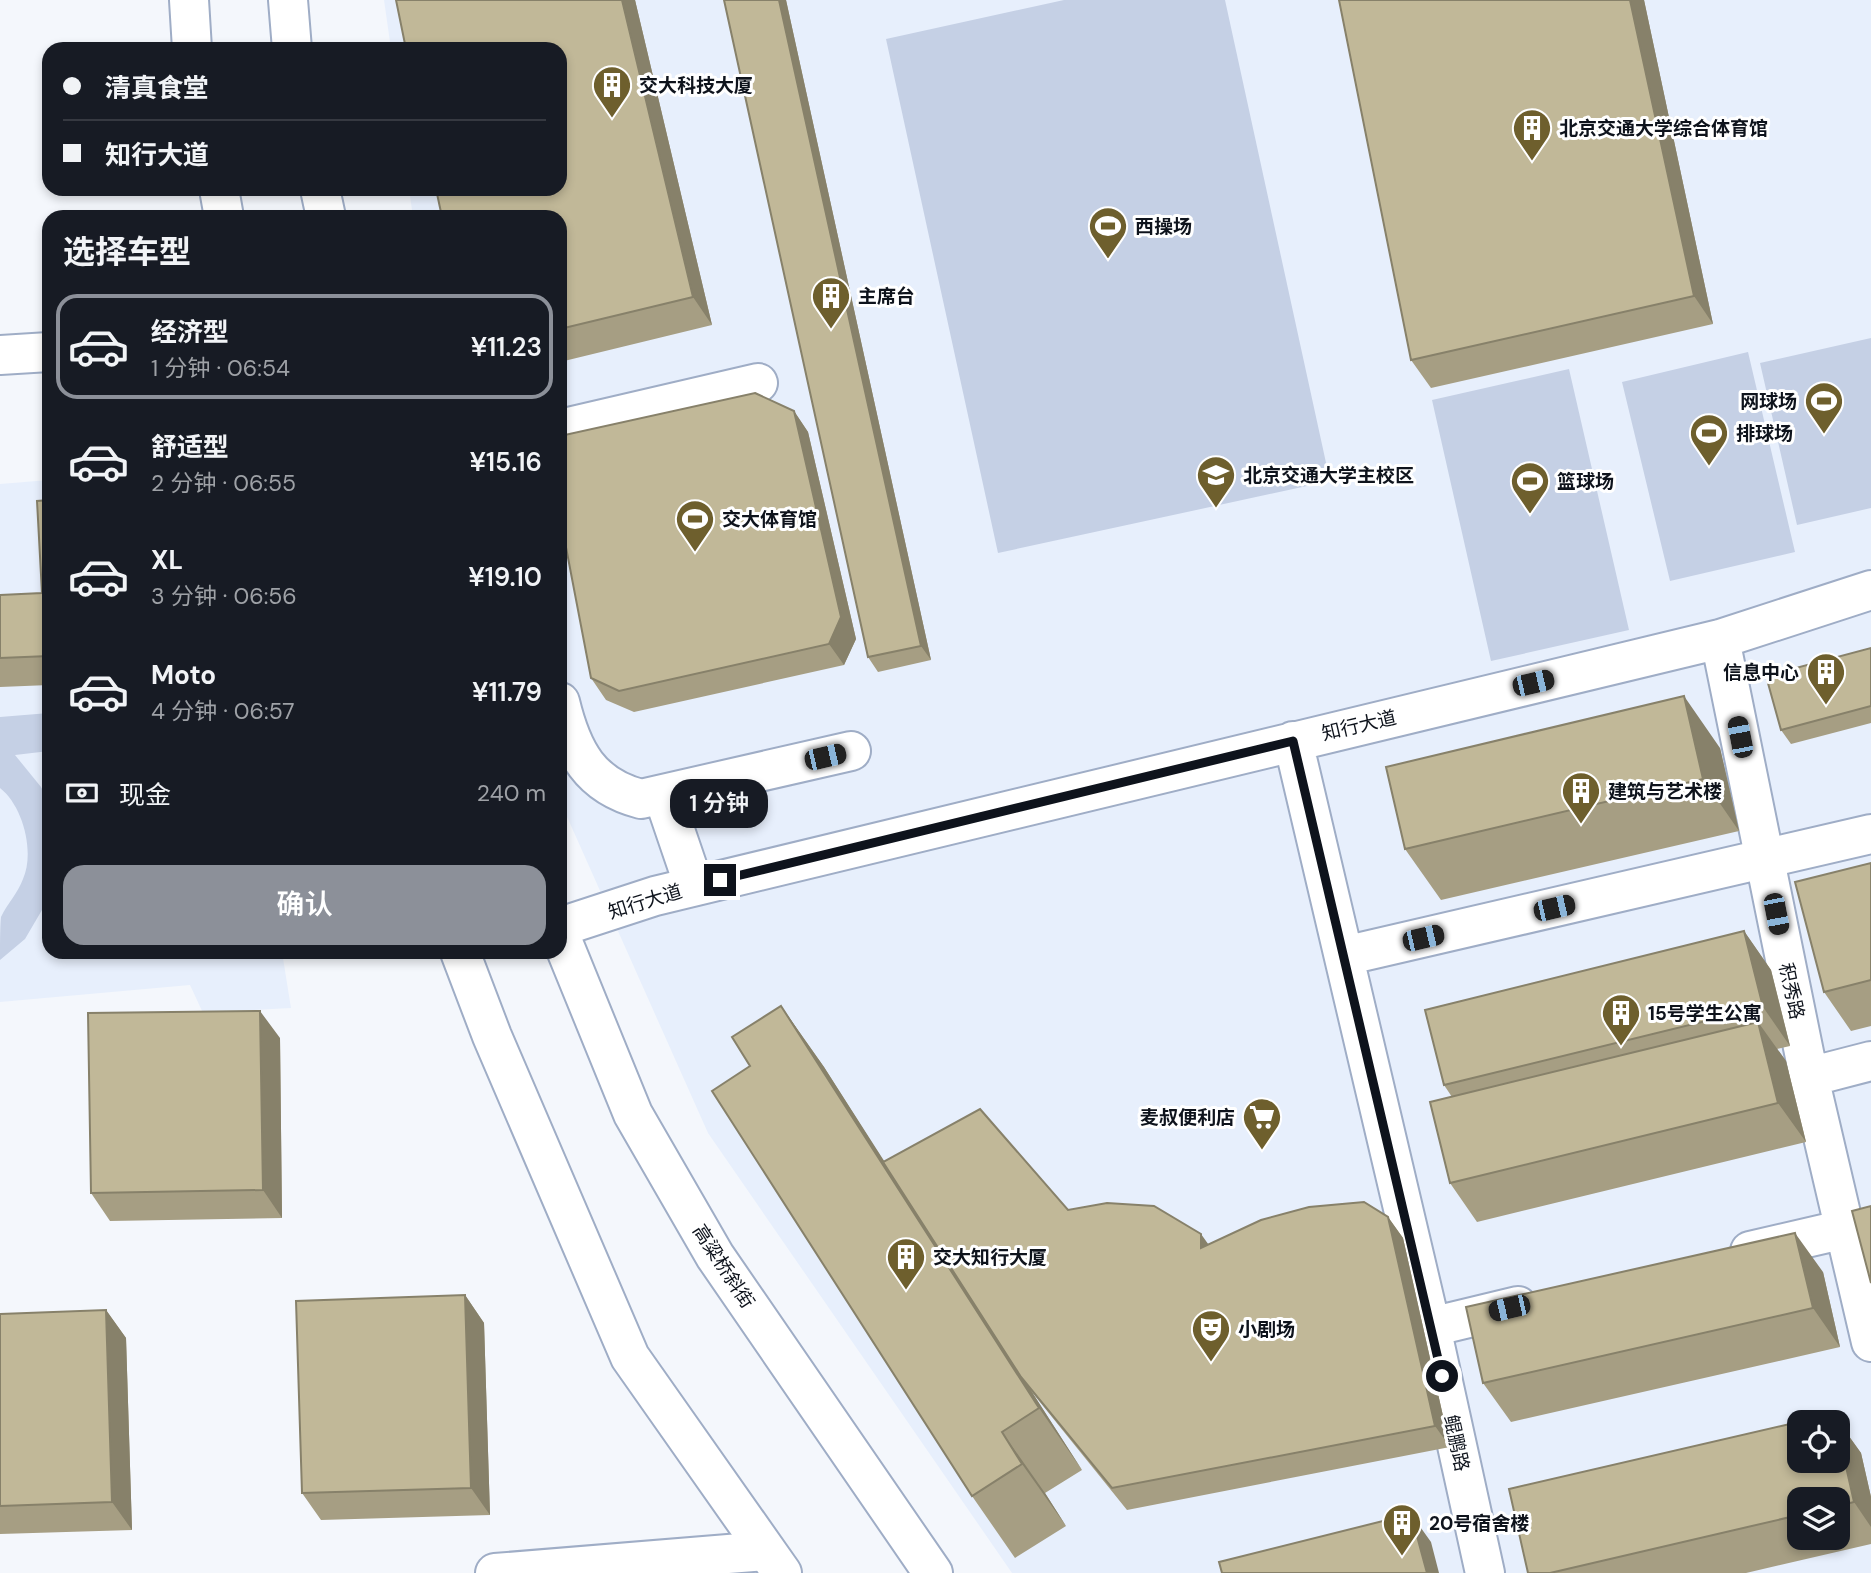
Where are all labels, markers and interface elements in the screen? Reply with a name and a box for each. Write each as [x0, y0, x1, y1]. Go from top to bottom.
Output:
building icon: 交大科技大厦 [591, 64, 633, 119]
text: 清真食堂 [105, 71, 209, 105]
place label: 交大科技大厦 [639, 73, 753, 98]
building icon: 北京交通大学综合体育馆 [1511, 107, 1553, 162]
place label: 北京交通大学综合体育馆 [1559, 116, 1768, 141]
text: 知行大道 [105, 138, 209, 172]
sports icon: 西操场 [1087, 205, 1129, 260]
place label: 西操场 [1135, 214, 1192, 239]
text: 选择车型 [63, 231, 191, 273]
building icon: 主席台 [810, 275, 852, 330]
place label: 主席台 [858, 284, 915, 309]
icon: car [67, 315, 130, 378]
text: 经济型 [151, 315, 229, 349]
text: ¥11.23 [471, 330, 542, 364]
text: 1 分钟 · 06:54 [151, 353, 290, 383]
sports icon: 网球场 [1803, 380, 1845, 435]
place label: 网球场 [1740, 389, 1797, 414]
sports icon: 排球场 [1688, 412, 1730, 467]
place label: 排球场 [1736, 421, 1793, 446]
icon: car [67, 430, 130, 493]
text: 舒适型 [151, 430, 229, 464]
text: ¥15.16 [469, 445, 542, 479]
school or university icon: 北京交通大学主校区 [1195, 454, 1237, 509]
sports icon: 篮球场 [1509, 460, 1551, 515]
place label: 北京交通大学主校区 [1243, 463, 1414, 488]
text: 2 分钟 · 06:55 [151, 468, 296, 498]
place label: 篮球场 [1557, 469, 1614, 494]
sports icon: 交大体育馆 [674, 498, 716, 553]
place label: 交大体育馆 [722, 507, 817, 532]
text: XL [151, 543, 183, 577]
icon: car [67, 545, 130, 608]
text: ¥19.10 [468, 560, 542, 594]
text: 3 分钟 · 06:56 [151, 581, 297, 611]
building icon: 信息中心 [1805, 651, 1847, 706]
text: Moto [151, 658, 216, 692]
icon: car [67, 660, 130, 723]
place label: 信息中心 [1723, 660, 1799, 685]
car [1511, 668, 1556, 698]
text: ¥11.79 [472, 675, 542, 709]
text: 4 分钟 · 06:57 [151, 696, 295, 726]
street label: 知行大道 [1319, 705, 1399, 746]
car [1726, 714, 1755, 760]
car [803, 742, 848, 772]
building icon: 建筑与艺术楼 [1560, 770, 1602, 825]
icon: cash [63, 774, 101, 812]
text: 现金 [119, 778, 171, 812]
text: 240 m [477, 778, 546, 808]
callout: 1 分钟 [671, 778, 769, 828]
place label: 建筑与艺术楼 [1608, 779, 1722, 804]
text: 1 分钟 [689, 788, 749, 818]
route end [704, 864, 736, 896]
button: 确认 [63, 865, 546, 945]
street label: 知行大道 [605, 878, 685, 925]
car [1762, 891, 1791, 937]
car [1532, 893, 1577, 923]
car [1401, 923, 1446, 953]
street label: 积秀路 [1773, 961, 1810, 1022]
building icon: 15号学生公寓 [1600, 992, 1642, 1047]
place label: 15号学生公寓 [1648, 1001, 1762, 1026]
supermarket icon: 麦叔便利店 [1241, 1096, 1283, 1151]
place label: 麦叔便利店 [1140, 1105, 1235, 1130]
street label: 高粱桥斜街 [687, 1220, 760, 1313]
building icon: 交大知行大厦 [885, 1236, 927, 1291]
place label: 交大知行大厦 [933, 1245, 1047, 1270]
car [1487, 1293, 1532, 1323]
theatre icon: 小剧场 [1190, 1308, 1232, 1363]
place label: 小剧场 [1238, 1317, 1295, 1342]
route start [1426, 1360, 1458, 1392]
map controls [1787, 1410, 1850, 1550]
button: locate [1787, 1410, 1850, 1473]
street label: 鲲鹏路 [1438, 1413, 1475, 1474]
button: layers [1787, 1487, 1850, 1550]
building icon: 20号宿舍楼 [1381, 1502, 1423, 1557]
place label: 20号宿舍楼 [1429, 1511, 1529, 1536]

